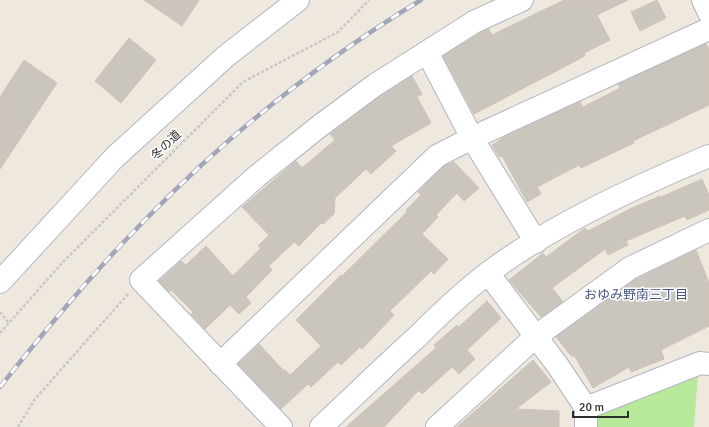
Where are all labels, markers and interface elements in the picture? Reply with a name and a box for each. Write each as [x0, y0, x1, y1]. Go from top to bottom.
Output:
street label: 冬の道 [148, 127, 184, 163]
district label: おゆみ野南三丁目 [584, 287, 688, 303]
scale bar [573, 393, 628, 419]
text: 20 m [579, 400, 604, 415]

